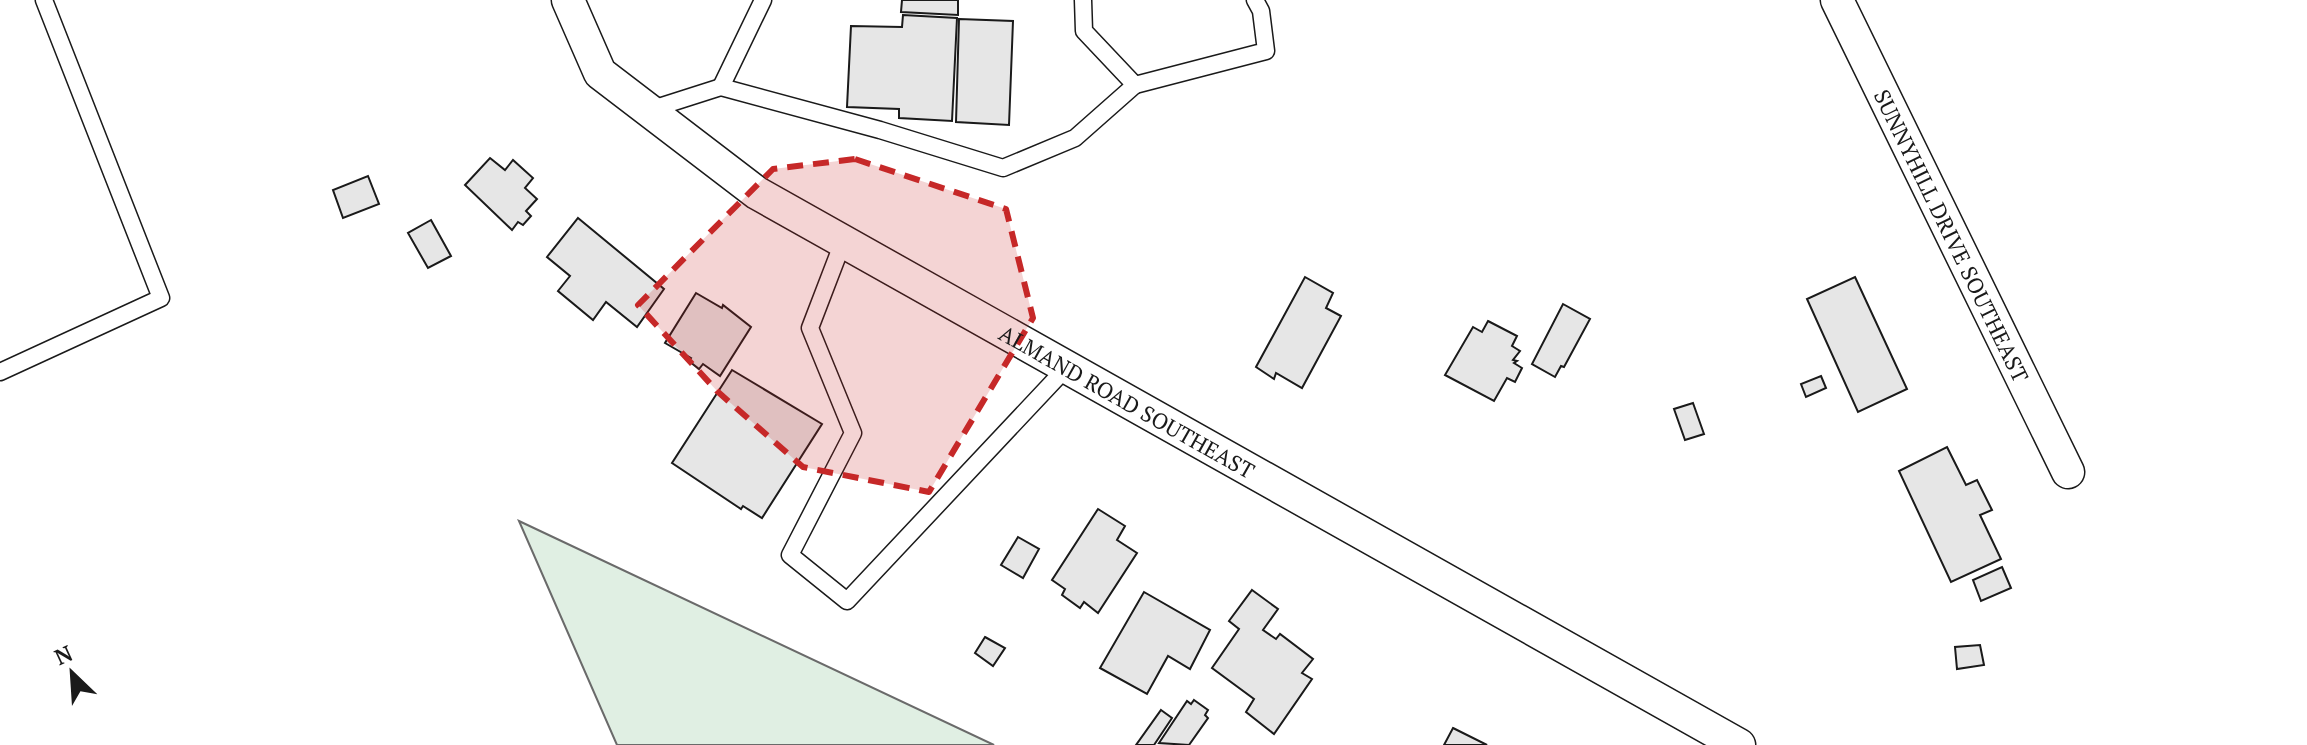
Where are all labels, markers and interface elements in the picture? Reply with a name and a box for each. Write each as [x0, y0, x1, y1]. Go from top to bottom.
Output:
street label: SUNNYHILL DRIVE SOUTHEAST [1868, 84, 2036, 387]
street label: ALMAND ROAD SOUTHEAST [994, 318, 1260, 485]
north arrow [32, 633, 112, 713]
text: N [50, 638, 77, 671]

